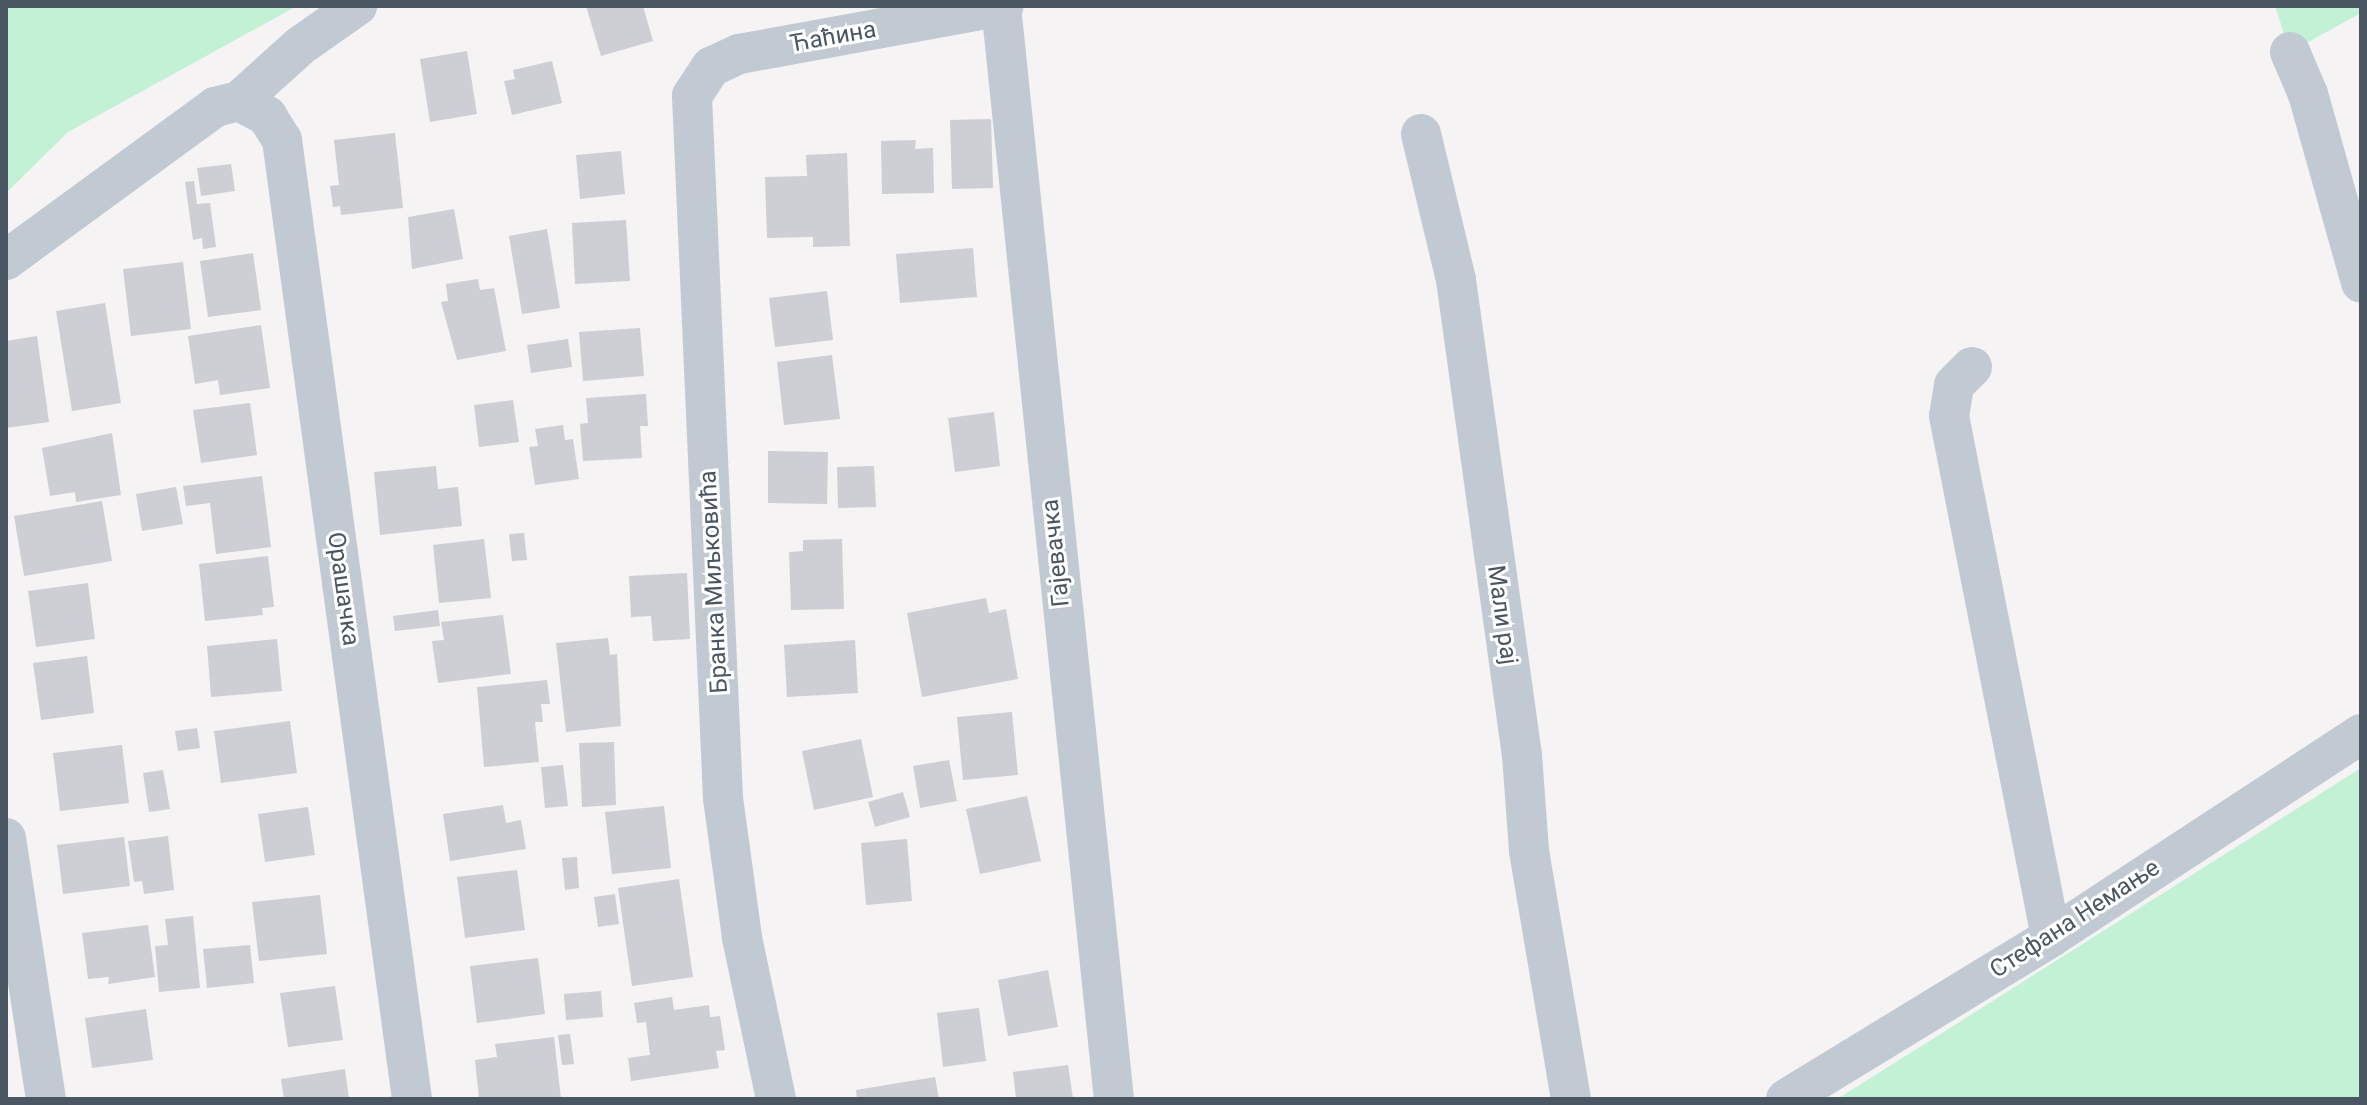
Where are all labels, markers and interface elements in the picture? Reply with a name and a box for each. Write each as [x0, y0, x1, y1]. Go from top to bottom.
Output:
street label: Ћаћина [788, 15, 878, 59]
street label: Бранка Миљковића [694, 470, 734, 694]
street label: Гајевачка [1036, 498, 1076, 608]
street label: Орашачка [321, 530, 365, 648]
street label: Мали рај [1481, 564, 1523, 666]
street label: Стефана Немање [1985, 853, 2165, 985]

